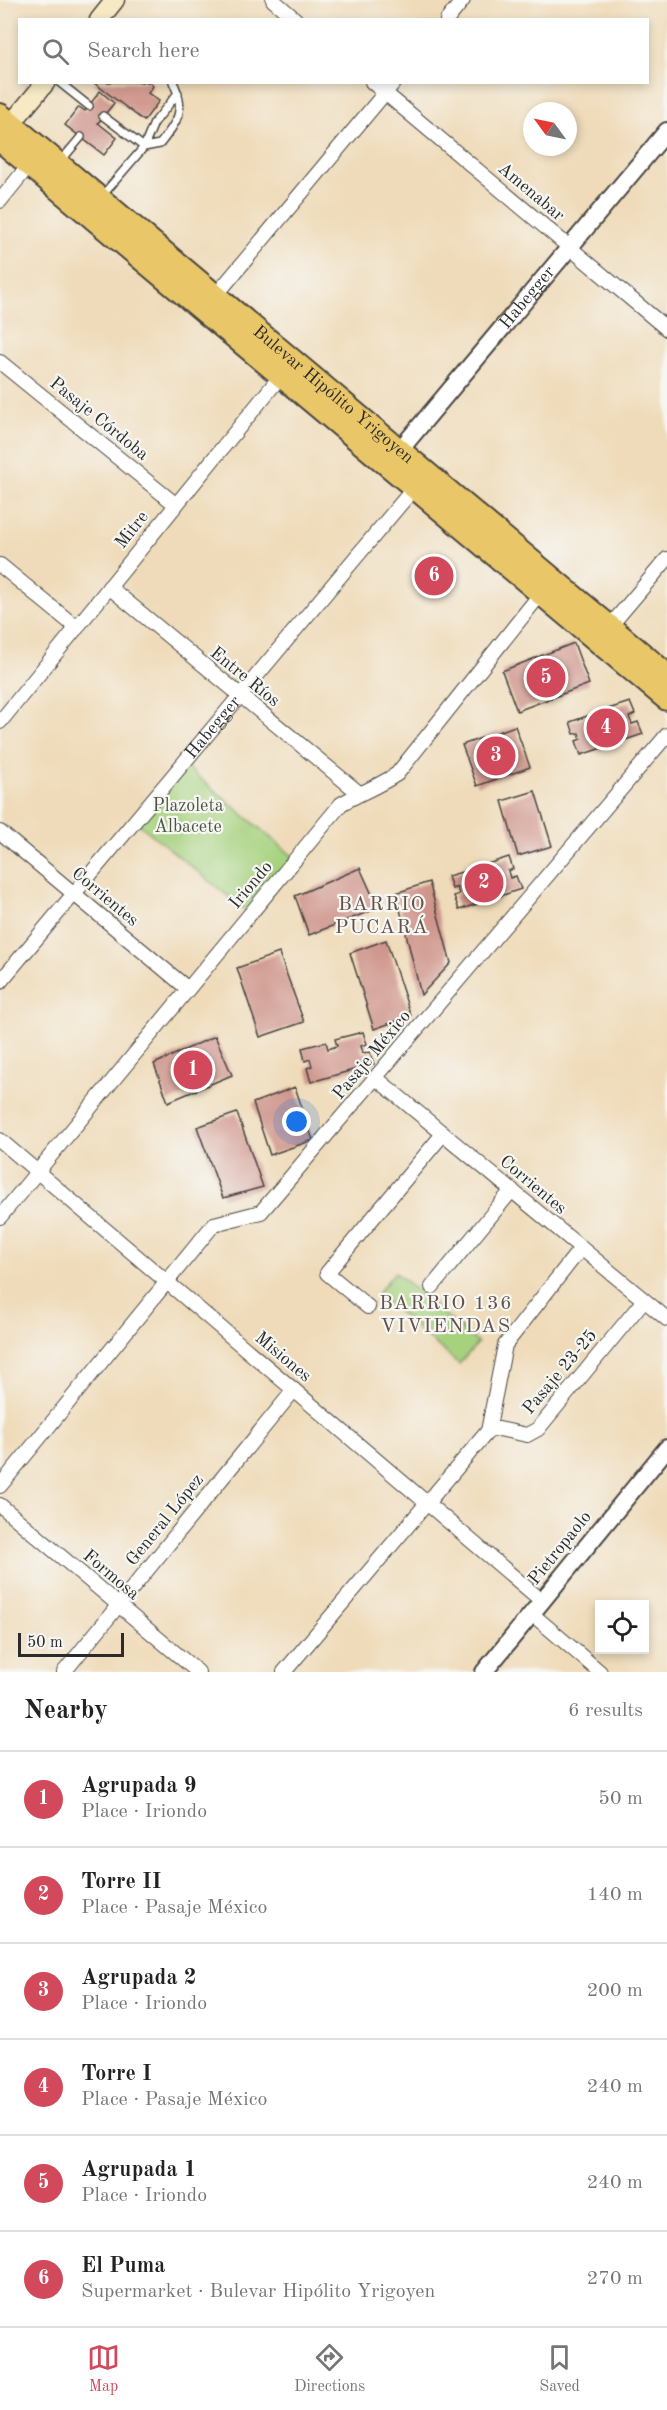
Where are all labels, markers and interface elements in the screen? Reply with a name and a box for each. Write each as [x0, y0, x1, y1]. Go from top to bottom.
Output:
search box [18, 18, 649, 84]
icon: search [39, 35, 72, 68]
text: Search here [87, 40, 200, 62]
north arrow [523, 102, 577, 156]
street label: Amenabar [494, 159, 568, 225]
street label: Habegger [496, 262, 559, 332]
street label: Bulevar Hipólito Yrigoyen [249, 322, 417, 467]
street label: Pasaje Córdoba [46, 374, 152, 464]
street label: Mitre [112, 508, 152, 552]
pin: 6 [414, 554, 454, 598]
street label: Entre Ríos [207, 644, 283, 710]
pin: 5 [526, 656, 566, 700]
street label: Habegger [182, 692, 245, 762]
pin: 4 [586, 706, 626, 750]
pin: 3 [476, 734, 516, 778]
park label: Plazoleta Albacete [152, 797, 224, 836]
street label: Iriondo [226, 858, 276, 912]
pin: 2 [464, 860, 504, 906]
street label: Corrientes [68, 864, 142, 930]
district label: BARRIO PUCARÁ [335, 895, 429, 938]
street label: Pasaje México [330, 1007, 414, 1103]
pin: 1 [174, 1048, 212, 1092]
your location [282, 1107, 311, 1136]
street label: Corrientes [496, 1152, 570, 1218]
district label: BARRIO 136 VIVIENDAS [379, 1294, 513, 1337]
street label: Pasaje 23-25 [520, 1326, 600, 1418]
street label: Misiones [251, 1328, 315, 1386]
street label: General López [123, 1471, 207, 1569]
street label: Pietropaolo [525, 1508, 595, 1588]
street label: Formosa [80, 1547, 143, 1604]
map controls [595, 1600, 649, 1654]
button: locate [595, 1600, 649, 1654]
scale bar [18, 1630, 124, 1658]
text: 50 m [27, 1635, 63, 1651]
text: Nearby [24, 1698, 108, 1724]
text: 6 results [568, 1701, 643, 1721]
text: Agrupada 9 [81, 1775, 197, 1797]
text: 1 [38, 1789, 49, 1809]
text: 50 m [598, 1789, 643, 1809]
text: Place · Iriondo [81, 1802, 207, 1822]
text: Torre II [81, 1871, 161, 1893]
text: 2 [38, 1885, 49, 1905]
text: 140 m [587, 1885, 643, 1905]
text: Place · Pasaje México [81, 1898, 267, 1918]
text: Agrupada 2 [81, 1967, 197, 1989]
text: 3 [38, 1981, 49, 2001]
text: 200 m [587, 1981, 643, 2001]
text: Place · Iriondo [81, 1994, 207, 2014]
text: Torre I [81, 2063, 152, 2085]
text: 4 [38, 2077, 49, 2097]
text: 240 m [587, 2077, 643, 2097]
text: Place · Pasaje México [81, 2090, 267, 2110]
text: Agrupada 1 [81, 2159, 197, 2181]
text: 5 [38, 2173, 49, 2193]
text: 240 m [587, 2173, 643, 2193]
text: Place · Iriondo [81, 2186, 207, 2206]
text: El Puma [81, 2255, 165, 2277]
text: 6 [38, 2269, 49, 2289]
text: 270 m [587, 2269, 643, 2289]
text: Supermarket · Bulevar Hipólito Yrigoyen [81, 2282, 435, 2302]
tab: Map [87, 2341, 120, 2397]
tab: Directions [294, 2341, 365, 2397]
tab: Saved [539, 2341, 580, 2397]

